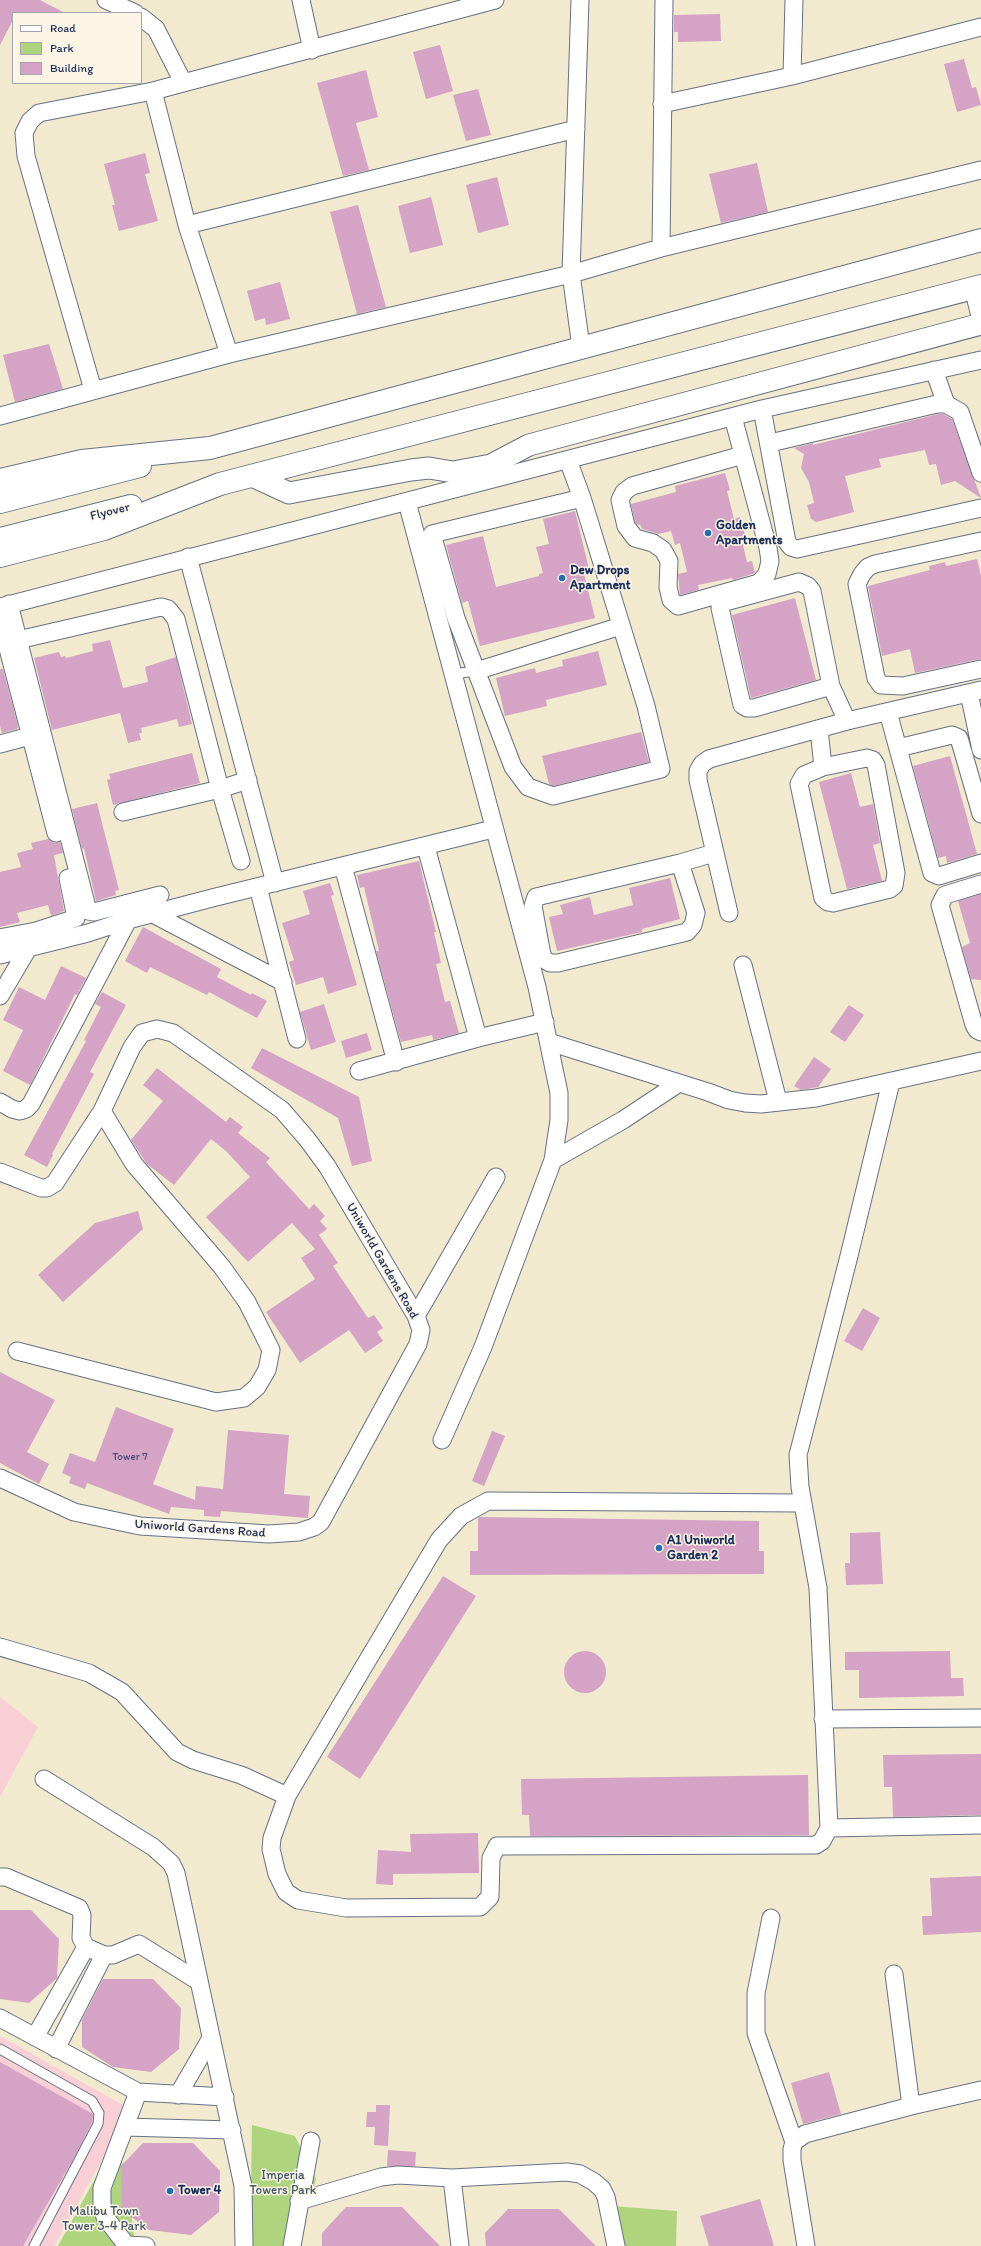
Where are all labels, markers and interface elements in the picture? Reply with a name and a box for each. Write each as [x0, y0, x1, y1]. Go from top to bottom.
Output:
legend [12, 12, 142, 84]
text: Road [50, 21, 76, 35]
text: Park [50, 41, 74, 55]
text: Building [50, 61, 93, 75]
street label: Flyover [88, 500, 132, 524]
place label: Golden Apartments [716, 518, 782, 549]
marker: Golden Apartments [703, 528, 713, 538]
place label: Dew Drops Apartment [570, 563, 631, 594]
marker: Dew Drops Apartment [557, 573, 567, 583]
street label: Uniworld Gardens Road [342, 1200, 422, 1322]
house number: Tower 7 [112, 1450, 148, 1464]
street label: Uniworld Gardens Road [134, 1517, 266, 1541]
place label: A1 Uniworld Garden 2 [667, 1533, 735, 1564]
marker: A1 Uniworld Garden 2 [654, 1543, 664, 1553]
park label: Imperia Towers Park [250, 2168, 316, 2199]
place label: Tower 4 [178, 2183, 221, 2199]
marker: Tower 4 [165, 2186, 175, 2196]
park label: Malibu Town Tower 3-4 Park [62, 2204, 146, 2235]

